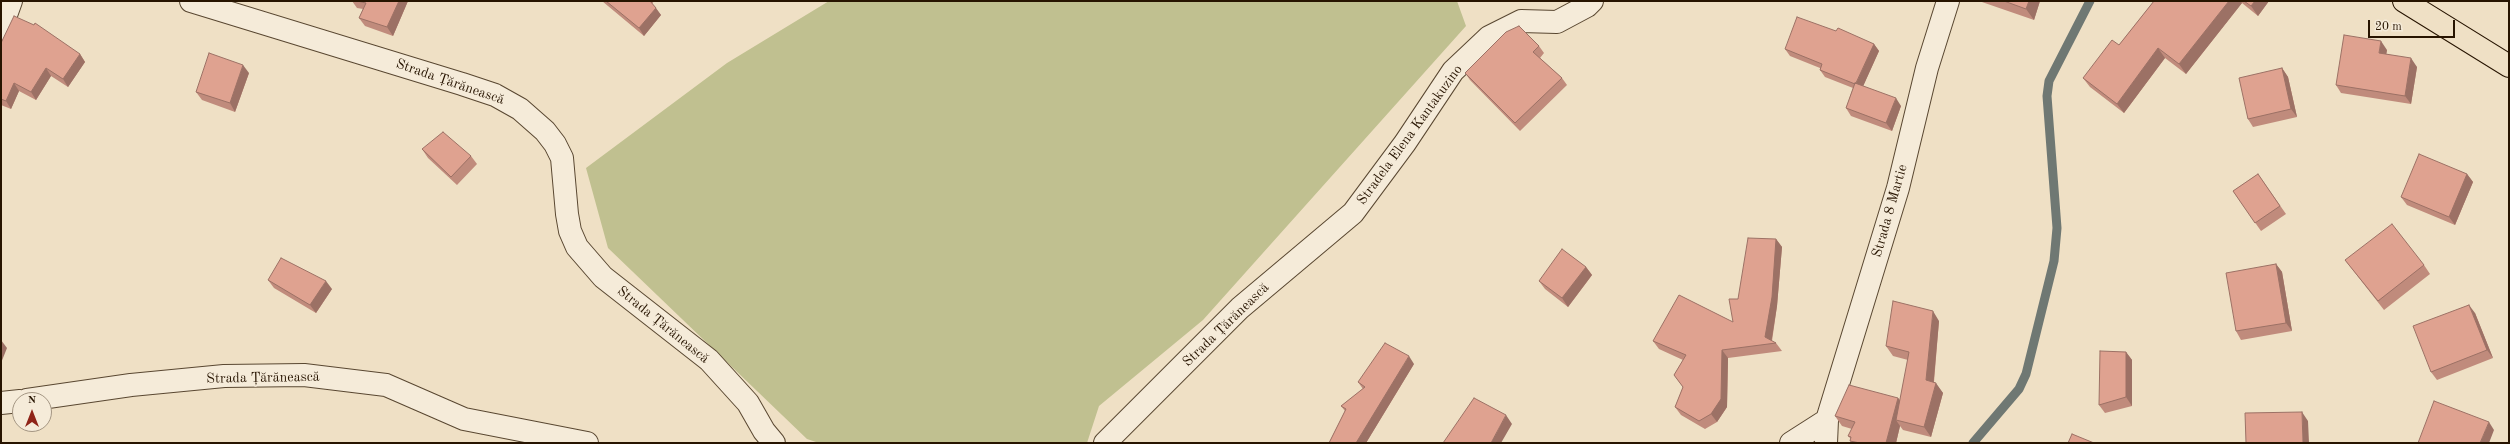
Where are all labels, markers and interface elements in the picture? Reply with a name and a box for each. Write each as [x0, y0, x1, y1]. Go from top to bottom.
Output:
scale bar [2370, 12, 2457, 38]
text: 20 m [2375, 21, 2402, 33]
street label: Strada Țărănească [394, 56, 506, 108]
street label: Stradela Elena Kantakuzino [1354, 62, 1466, 208]
street label: Strada 8 Martie [1869, 163, 1911, 259]
street label: Strada Țărănească [1179, 280, 1273, 370]
street label: Strada Țărănească [614, 283, 712, 367]
street label: Strada Țărănească [206, 369, 320, 387]
north arrow [12, 392, 52, 432]
text: N [28, 395, 36, 406]

